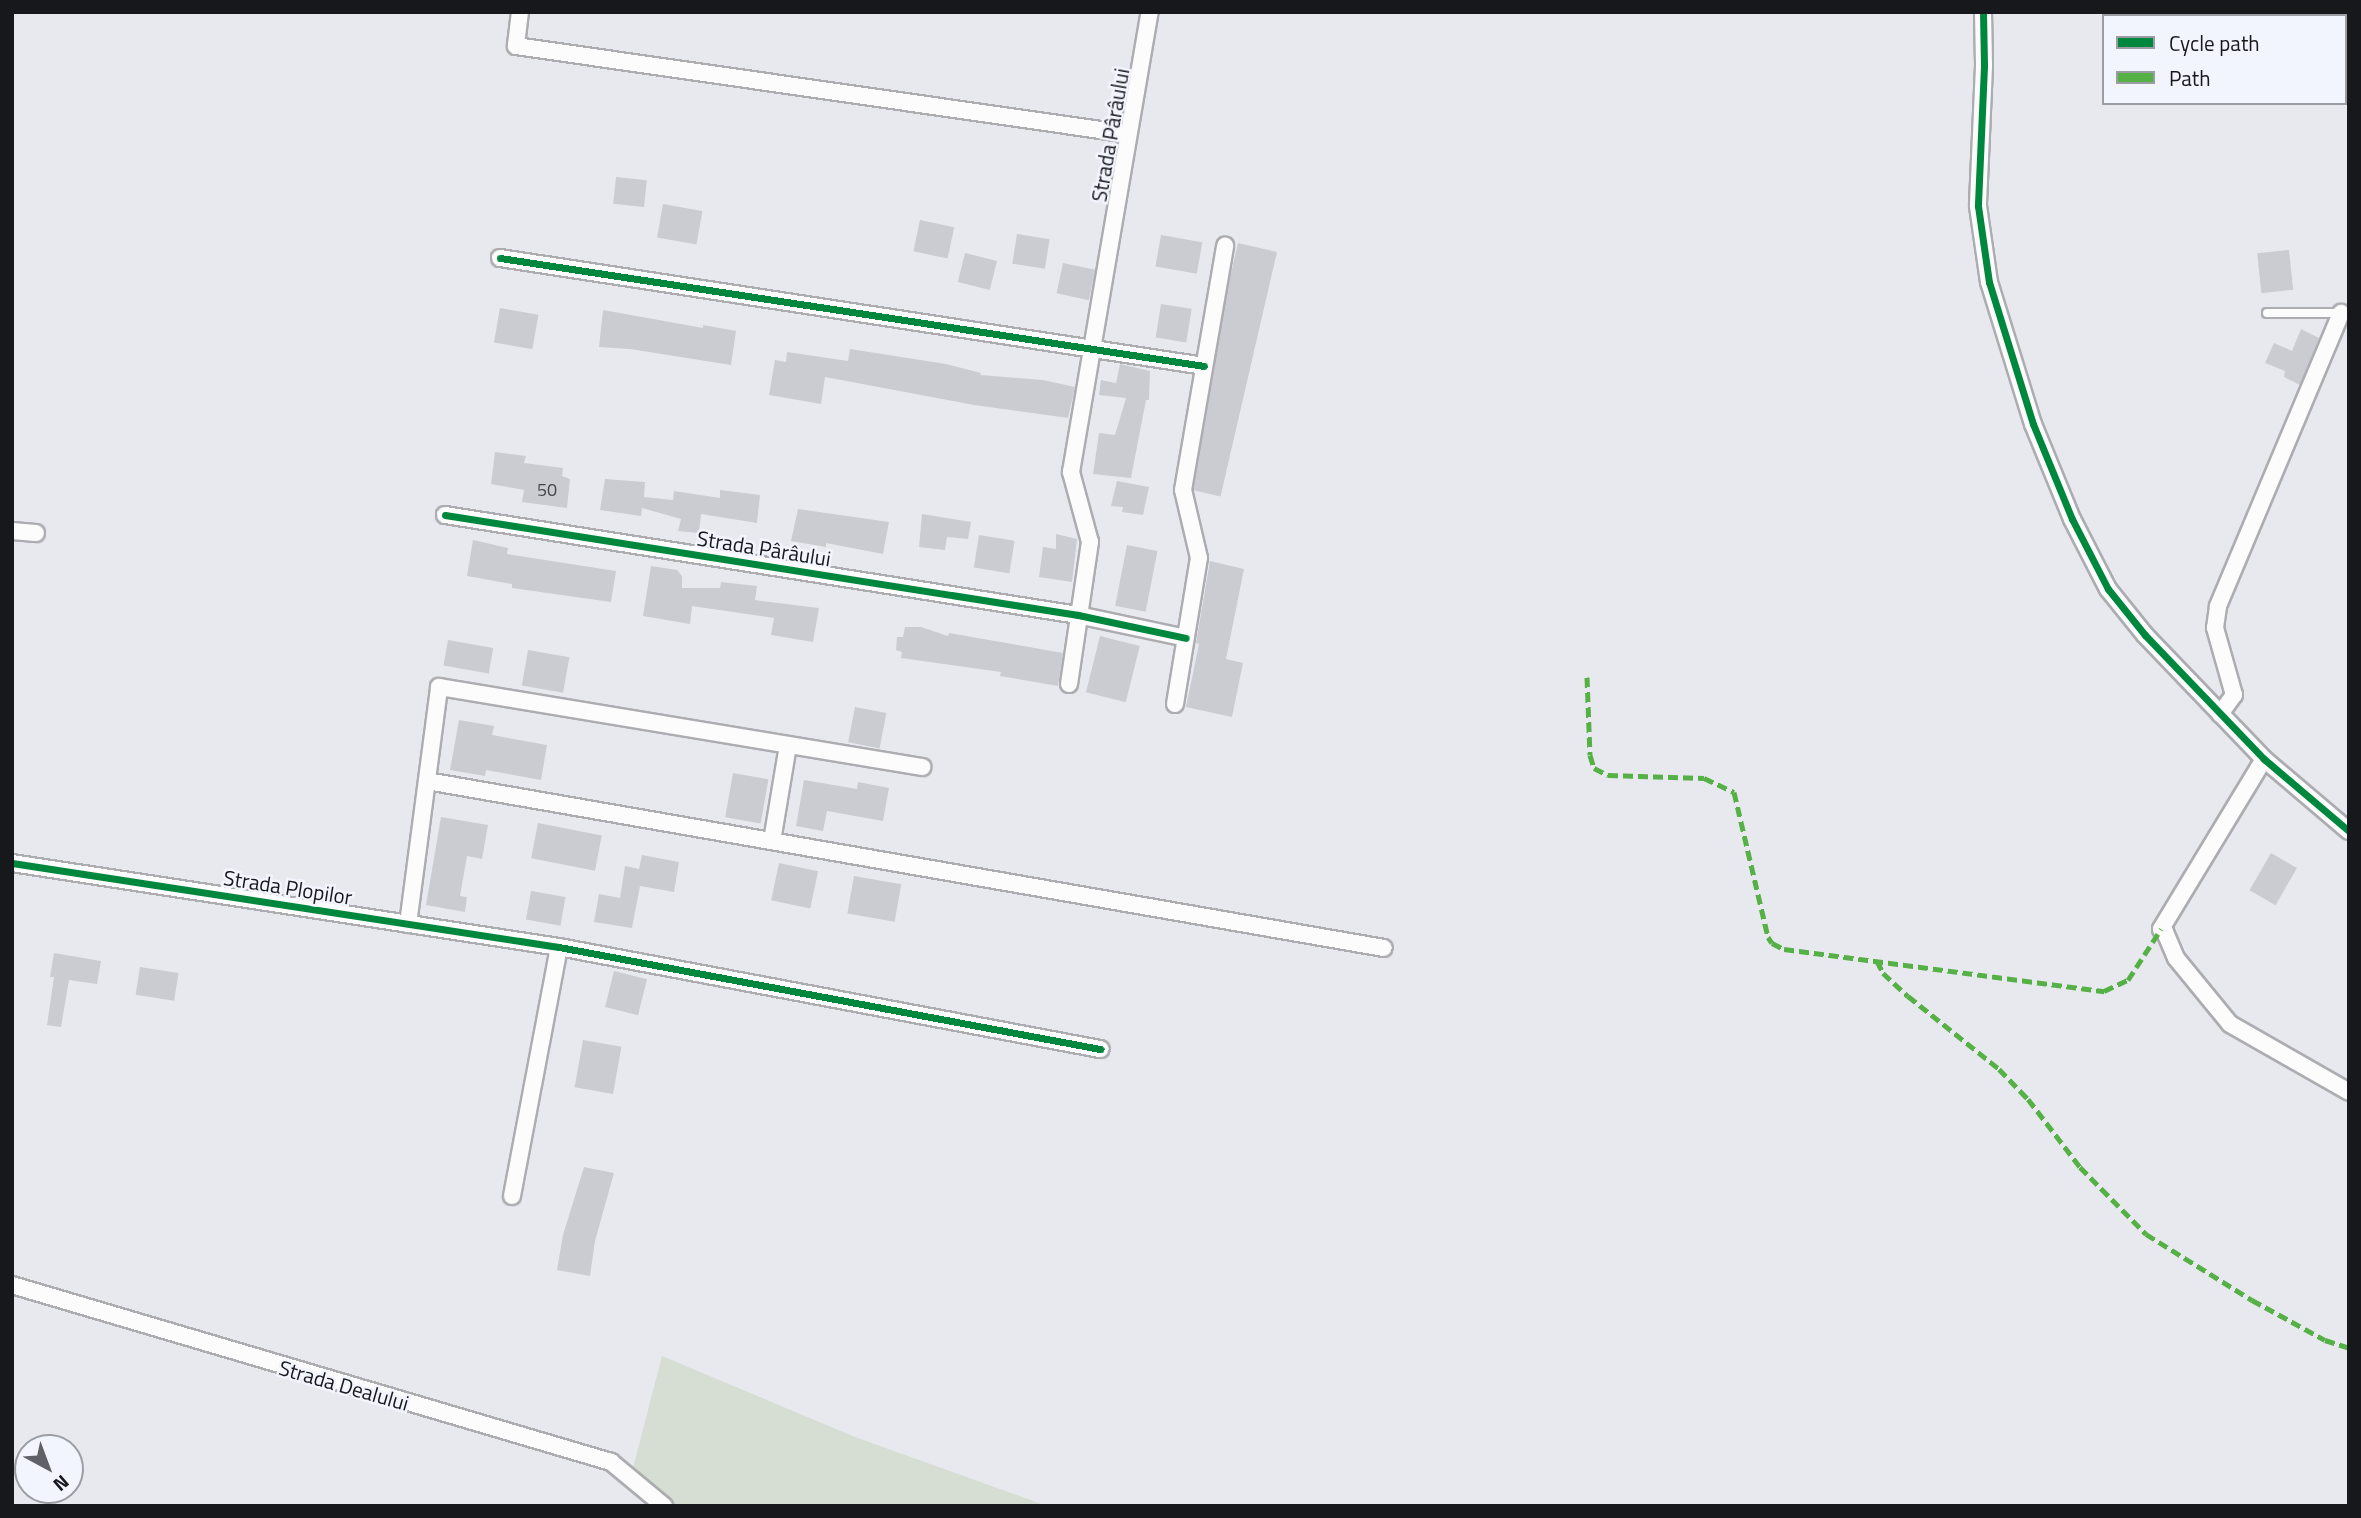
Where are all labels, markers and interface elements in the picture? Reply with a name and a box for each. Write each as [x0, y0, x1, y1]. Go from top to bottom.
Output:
legend [2102, 14, 2347, 105]
text: Cycle path [2169, 27, 2260, 59]
text: Path [2169, 62, 2211, 94]
street label: Strada Pârâului [1086, 66, 1134, 204]
house number: 50 [537, 479, 557, 501]
street label: Strada Pârâului [695, 525, 833, 571]
street label: Strada Plopilor [222, 864, 354, 910]
street label: Strada Dealului [276, 1354, 412, 1416]
north arrow [14, 1434, 84, 1504]
text: N [47, 1468, 76, 1499]

